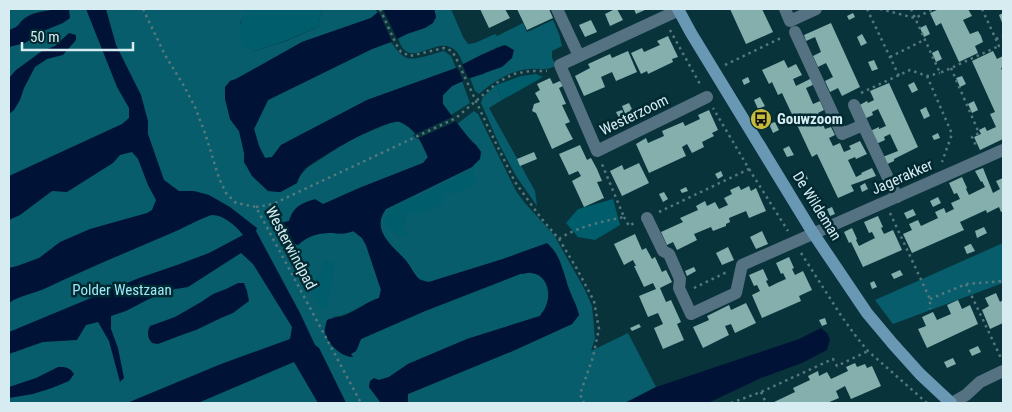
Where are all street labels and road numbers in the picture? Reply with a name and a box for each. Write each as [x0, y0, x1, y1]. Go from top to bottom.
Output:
street label: Westerzoom [597, 91, 671, 139]
street label: Jagerakker [869, 155, 936, 199]
street label: De Wildeman [789, 168, 845, 244]
street label: Westerwindpad [262, 204, 320, 292]

